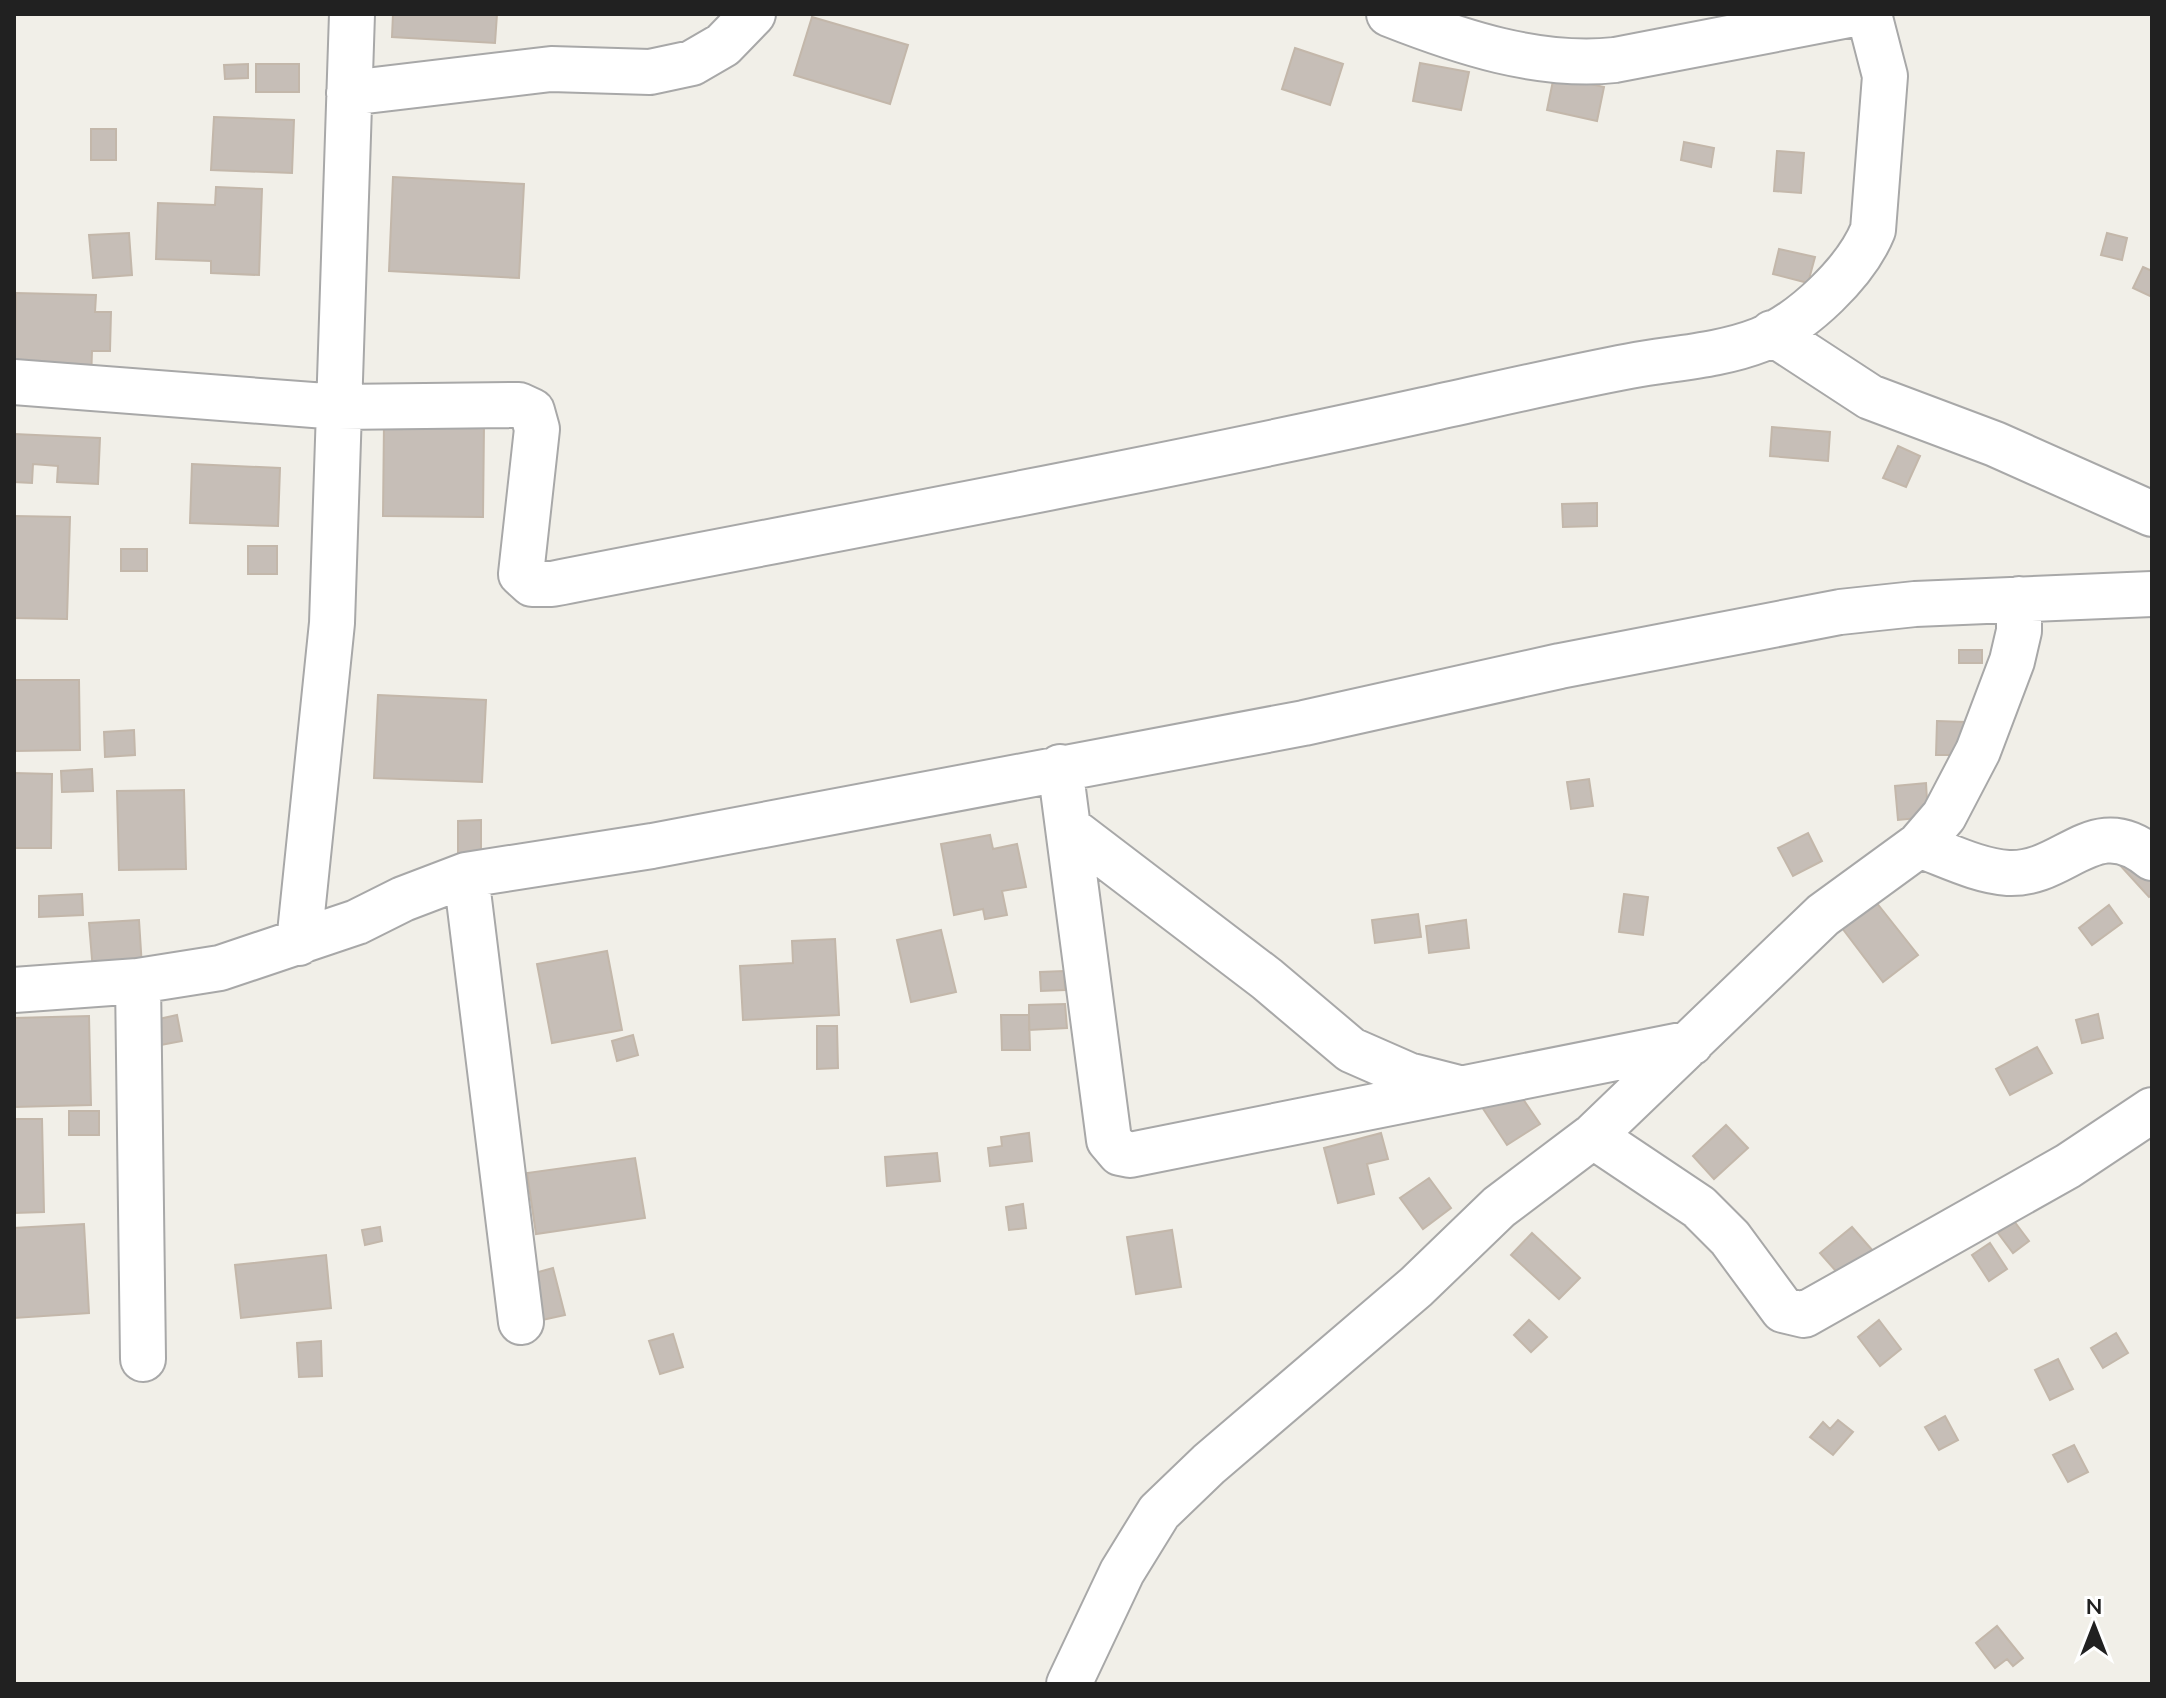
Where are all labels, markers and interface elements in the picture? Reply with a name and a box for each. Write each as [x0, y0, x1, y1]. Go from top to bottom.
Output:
north arrow [2054, 1586, 2134, 1666]
text: N [2086, 1592, 2102, 1620]

